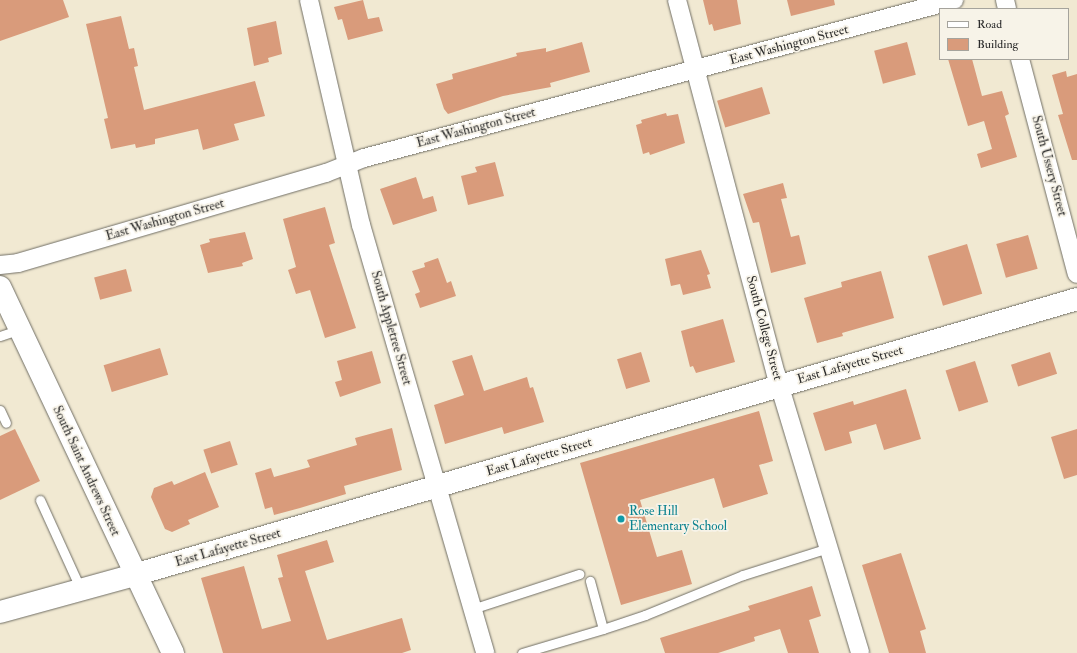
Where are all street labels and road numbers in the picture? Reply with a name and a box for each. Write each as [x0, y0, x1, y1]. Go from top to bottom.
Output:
street label: East Washington Street [728, 22, 850, 68]
street label: East Washington Street [415, 105, 537, 151]
street label: South Ussery Street [1028, 114, 1070, 218]
street label: East Washington Street [104, 196, 226, 244]
street label: South Appletree Street [367, 269, 415, 387]
street label: South College Street [743, 274, 785, 382]
street label: East Lafayette Street [795, 342, 905, 388]
street label: South Saint Andrews Street [49, 404, 123, 538]
street label: East Lafayette Street [484, 434, 594, 480]
street label: East Lafayette Street [173, 525, 283, 571]

